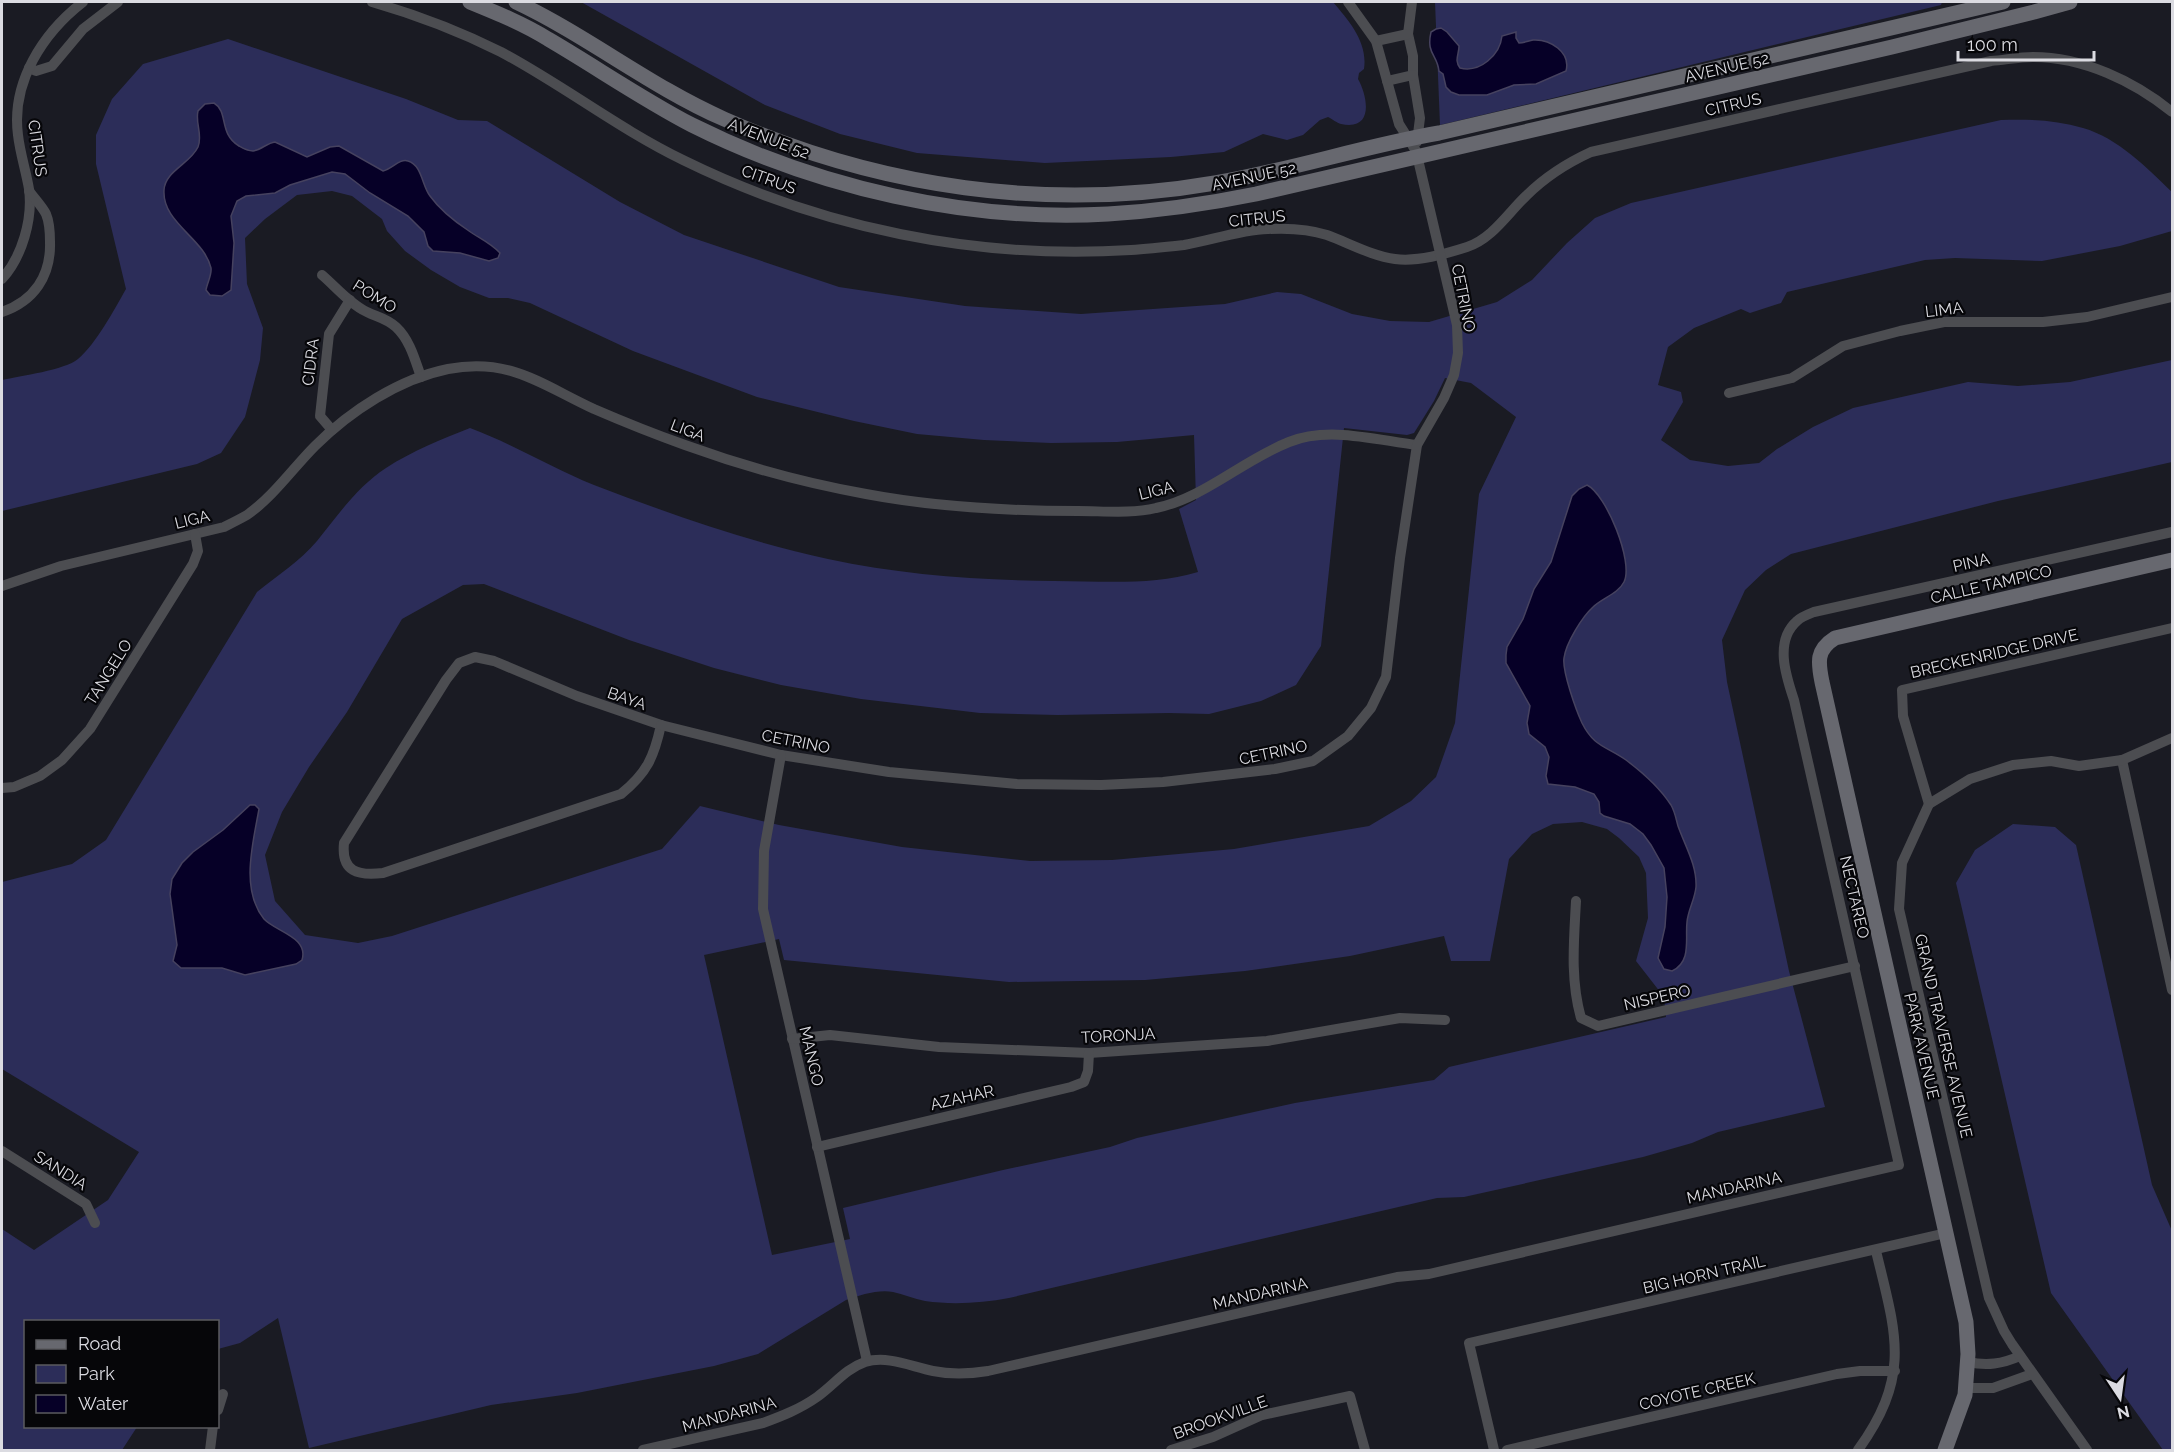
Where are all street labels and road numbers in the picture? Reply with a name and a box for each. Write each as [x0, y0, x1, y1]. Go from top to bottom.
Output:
street label: AVENUE 52 [1683, 49, 1771, 86]
street label: CITRUS [1703, 89, 1763, 120]
street label: AVENUE 52 [725, 114, 812, 163]
street label: CITRUS [24, 119, 51, 178]
street label: AVENUE 52 [1210, 158, 1298, 195]
street label: CITRUS [739, 161, 799, 198]
street label: CITRUS [1228, 206, 1287, 231]
street label: CETRINO [1448, 262, 1479, 334]
street label: POMO [349, 276, 400, 317]
street label: LIMA [1924, 298, 1964, 321]
street label: CIDRA [298, 337, 323, 387]
street label: LIGA [668, 415, 708, 446]
street label: LIGA [1137, 477, 1176, 504]
street label: LIGA [173, 506, 212, 533]
street label: PINA [1951, 549, 1991, 576]
street label: CALLE TAMPICO [1929, 561, 2054, 608]
street label: BRECKENRIDGE DRIVE [1908, 625, 2080, 682]
street label: TANGELO [81, 636, 136, 709]
street label: BAYA [605, 683, 649, 714]
street label: CETRINO [760, 726, 832, 757]
street label: CETRINO [1237, 736, 1309, 769]
street label: NECTAREO [1836, 854, 1873, 940]
street label: GRAND TRAVERSE AVENUE [1911, 932, 1976, 1140]
street label: NISPERO [1622, 981, 1692, 1014]
street label: PARK AVENUE [1900, 991, 1943, 1101]
street label: MANGO [795, 1024, 828, 1088]
street label: TORONJA [1080, 1024, 1156, 1047]
street label: AZAHAR [928, 1081, 996, 1114]
street label: SANDIA [31, 1147, 91, 1194]
street label: MANDARINA [1685, 1167, 1784, 1208]
street label: BIG HORN TRAIL [1641, 1251, 1768, 1298]
street label: MANDARINA [1211, 1273, 1310, 1314]
street label: COYOTE CREEK [1637, 1369, 1758, 1414]
street label: BROOKVILLE [1171, 1392, 1270, 1443]
street label: MANDARINA [680, 1393, 778, 1436]

